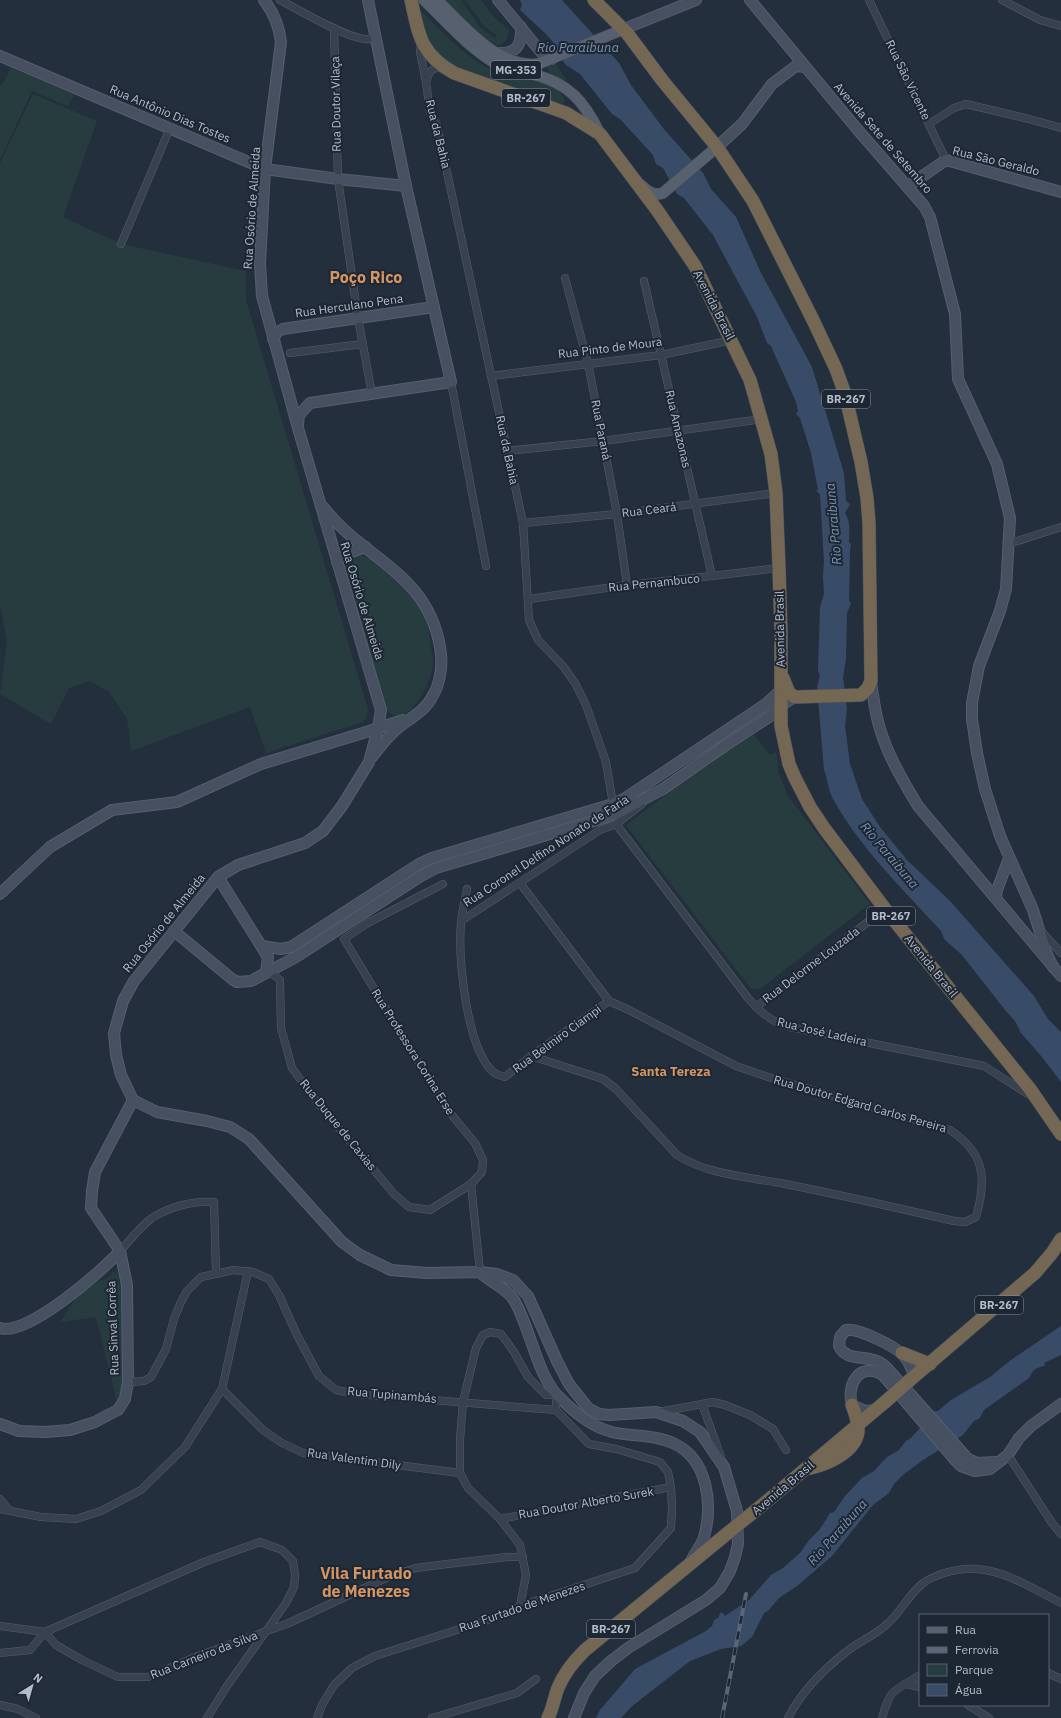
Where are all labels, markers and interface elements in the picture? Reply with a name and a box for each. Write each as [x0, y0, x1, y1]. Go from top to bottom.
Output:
street label: Rua São Vicente [883, 37, 934, 123]
water label: Rio Paraibuna [537, 39, 619, 56]
street label: Rua Doutor Vilaça [327, 55, 344, 152]
road number: MG-353 [491, 61, 541, 79]
street label: Avenida Sete de Setembro [831, 79, 936, 196]
street label: Rua Antônio Dias Tostes [108, 81, 233, 146]
road number: BR-267 [502, 89, 550, 107]
street label: Rua da Bahia [423, 98, 454, 170]
street label: Rua São Geraldo [951, 142, 1042, 179]
street label: Rua Osório de Almeida [240, 146, 263, 270]
district label: Poço Rico [330, 267, 402, 287]
street label: Avenida Brasil [690, 267, 739, 342]
street label: Rua Herculano Pena [294, 290, 404, 321]
street label: Rua Pinto de Moura [557, 334, 664, 361]
street label: Rua Amazonas [662, 388, 695, 469]
road number: BR-267 [822, 390, 870, 408]
street label: Rua Paraná [588, 398, 615, 462]
street label: Rua da Bahia [493, 414, 522, 486]
water label: Rio Paraibuna [821, 482, 846, 566]
street label: Rua Ceará [621, 499, 678, 520]
street label: Rua Osório de Almeida [337, 540, 388, 662]
street label: Rua Pernambuco [607, 570, 701, 595]
street label: Avenida Brasil [771, 591, 788, 667]
street label: Rua Coronel Delfino Nonato de Faria [460, 791, 632, 910]
water label: Rio Paraibuna [857, 818, 923, 892]
street label: Rua Osório de Almeida [119, 870, 208, 975]
road number: BR-267 [867, 907, 915, 925]
street label: Rua Delorme Louzada [759, 923, 863, 1006]
street label: Avenida Brasil [901, 931, 961, 1000]
street label: Rua Professora Corina Erse [368, 986, 459, 1118]
street label: Rua Belmiro Ciampi [509, 1001, 604, 1076]
street label: Rua José Ladeira [776, 1014, 869, 1049]
district label: Santa Tereza [631, 1063, 711, 1080]
street label: Rua Doutor Edgard Carlos Pereira [772, 1072, 949, 1136]
street label: Rua Duque de Caxias [297, 1076, 380, 1174]
street label: Rua Sinval Corrêa [103, 1280, 122, 1376]
road number: BR-267 [975, 1296, 1023, 1314]
street label: Rua Tupinambás [347, 1383, 438, 1406]
street label: Rua Valentim Dily [306, 1445, 402, 1473]
street label: Avenida Brasil [749, 1457, 817, 1518]
street label: Rua Doutor Alberto Surek [517, 1483, 655, 1522]
water label: Rio Paraibuna [804, 1496, 871, 1569]
district label: Vila Furtado de Menezes [320, 1563, 412, 1601]
street label: Rua Furtado de Menezes [457, 1578, 587, 1635]
legend [919, 1614, 1049, 1706]
road number: BR-267 [587, 1620, 635, 1638]
text: Rua [955, 1622, 976, 1637]
street label: Rua Carneiro da Silva [148, 1627, 260, 1682]
text: Ferrovia [955, 1642, 999, 1657]
text: Parque [955, 1662, 994, 1677]
north arrow [12, 1666, 52, 1706]
text: N [31, 1670, 45, 1686]
text: Água [955, 1682, 983, 1697]

